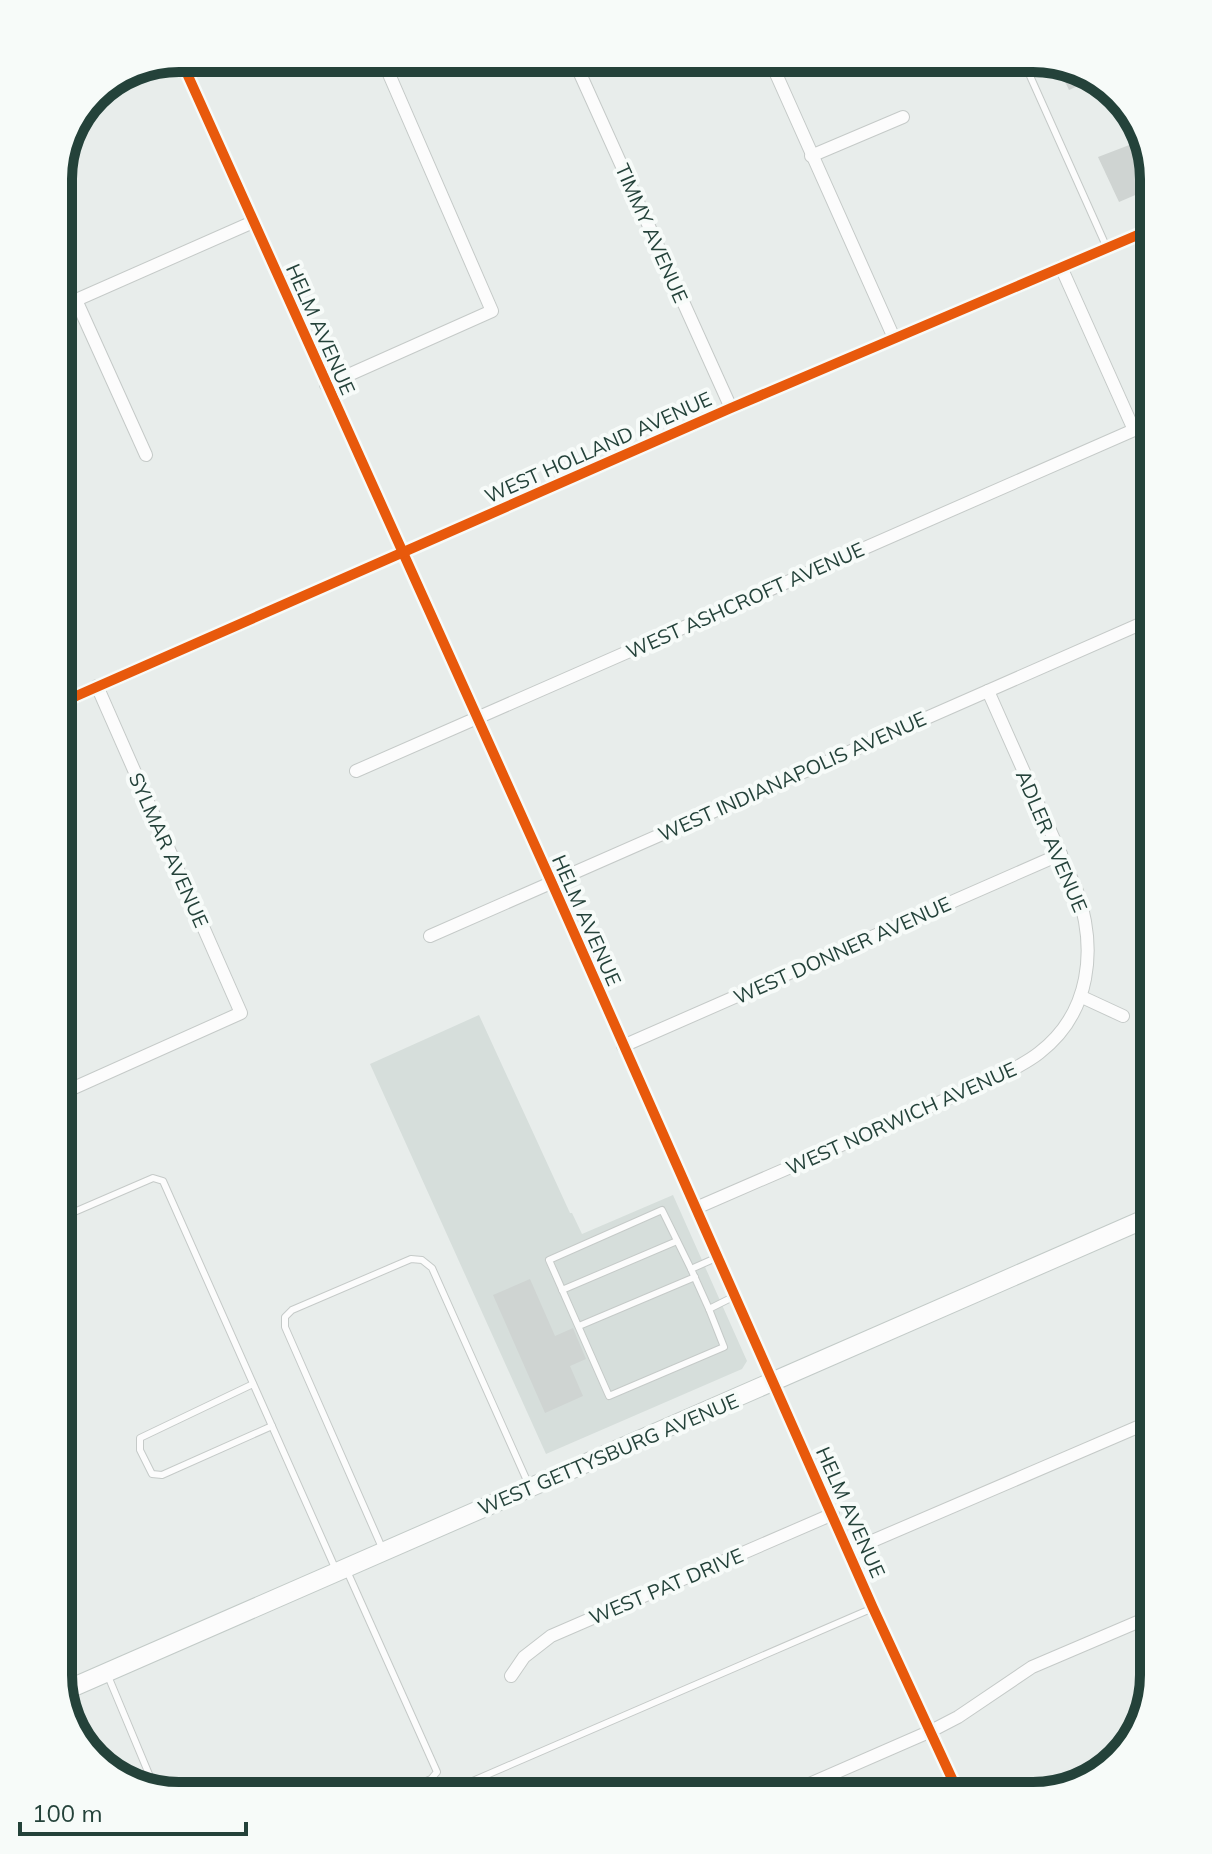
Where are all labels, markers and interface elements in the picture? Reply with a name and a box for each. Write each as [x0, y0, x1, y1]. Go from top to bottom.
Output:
street label: TIMMY AVENUE [610, 160, 694, 306]
street label: HELM AVENUE [281, 260, 361, 398]
street label: WEST HOLLAND AVENUE [481, 386, 715, 508]
street label: WEST ASHCROFT AVENUE [622, 536, 868, 664]
street label: WEST INDIANAPOLIS AVENUE [654, 705, 930, 847]
street label: ADLER AVENUE [1011, 766, 1093, 916]
street label: SYLMAR AVENUE [124, 769, 214, 931]
street label: HELM AVENUE [547, 851, 627, 989]
street label: WEST DONNER AVENUE [730, 891, 954, 1009]
street label: WEST NORWICH AVENUE [782, 1056, 1020, 1180]
street label: WEST GETTYSBURG AVENUE [474, 1388, 742, 1520]
street label: HELM AVENUE [811, 1443, 891, 1581]
street label: WEST PAT DRIVE [585, 1542, 747, 1630]
scale bar [20, 1786, 246, 1836]
text: 100 m [32, 1798, 103, 1828]

